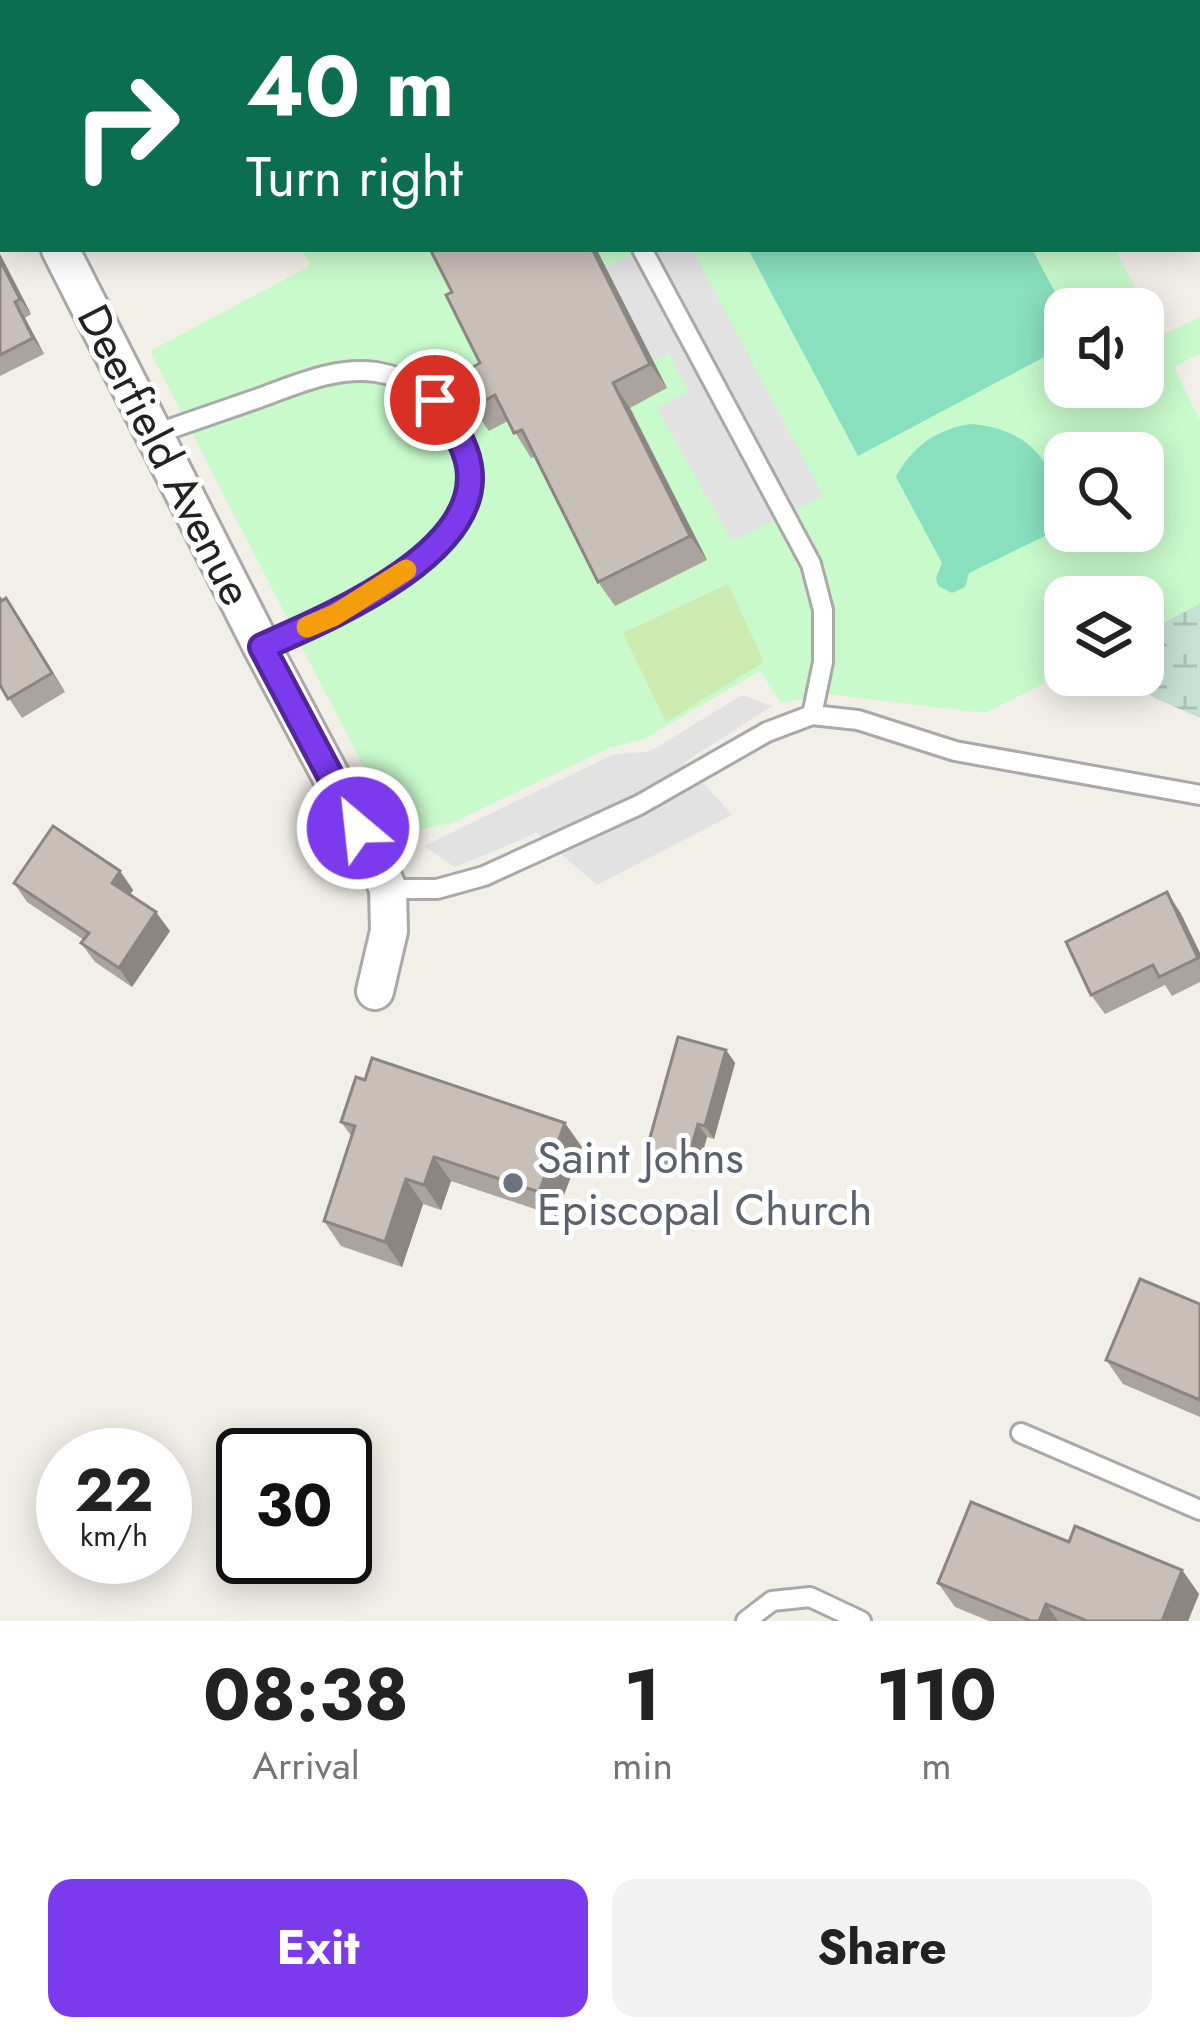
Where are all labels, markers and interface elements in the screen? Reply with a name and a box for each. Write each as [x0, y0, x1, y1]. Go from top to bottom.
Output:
text: 40 m [246, 26, 454, 148]
icon: right [48, 48, 204, 204]
text: Turn right [246, 138, 463, 216]
map controls [1044, 288, 1164, 696]
button: sound [1044, 288, 1164, 408]
street label: Deerfield Avenue [61, 293, 269, 617]
pin [384, 349, 486, 451]
icon: arrive [402, 367, 468, 433]
button: search [1044, 432, 1164, 552]
button: layers [1044, 576, 1164, 696]
position arrow [295, 765, 421, 891]
place label: Saint Johns Episcopal Church [537, 1125, 872, 1242]
marker: Saint Johns Episcopal Church [500, 1170, 526, 1196]
speed limit sign: 30 [216, 1428, 372, 1584]
text: 22 [75, 1447, 153, 1534]
text: km/h [80, 1514, 148, 1557]
text: 08:38 [203, 1643, 409, 1747]
text: 1 [624, 1643, 661, 1747]
text: 110 [876, 1643, 997, 1747]
text: Arrival [252, 1737, 360, 1794]
text: min [612, 1737, 673, 1794]
text: m [921, 1737, 952, 1794]
button: Exit [48, 1879, 588, 2017]
button: Share [612, 1879, 1152, 2017]

